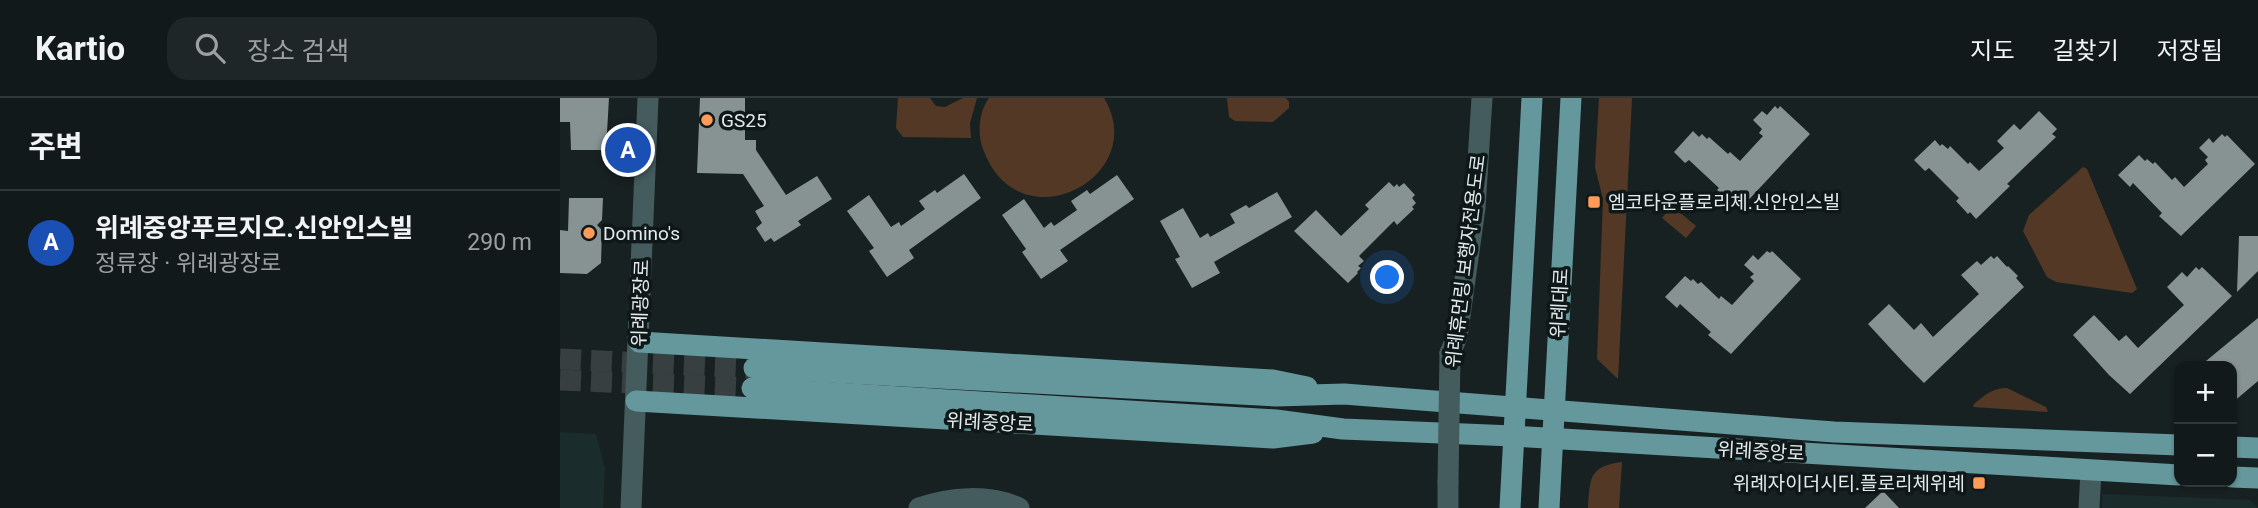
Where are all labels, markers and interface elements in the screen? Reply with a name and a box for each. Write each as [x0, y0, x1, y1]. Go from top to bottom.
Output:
search box [167, 17, 657, 80]
text: Kartio [35, 29, 125, 68]
icon: search [191, 29, 229, 67]
text: 장소 검색 [247, 36, 349, 66]
text: 지도 [1970, 37, 2015, 65]
text: 길찾기 [2053, 37, 2119, 65]
text: 저장됨 [2157, 37, 2223, 65]
place label: GS25 [721, 109, 767, 132]
marker: GS25 [699, 112, 715, 128]
pin: A [605, 124, 651, 176]
text: 주변 [28, 129, 83, 164]
street label: 위례휴먼링 보행자전용도로 [1441, 153, 1490, 369]
place label: 엠코타운플로리체.신안인스빌 [1608, 191, 1840, 214]
marker: 엠코타운플로리체.신안인스빌 [1586, 194, 1602, 210]
text: 위례중앙푸르지오.신안인스빌 [95, 213, 414, 243]
place label: Domino's [603, 222, 680, 245]
marker: Domino's [581, 225, 597, 241]
text: A [43, 229, 59, 256]
text: 290 m [467, 229, 532, 256]
text: 정류장 · 위례광장로 [95, 250, 282, 277]
street label: 위례광장로 [627, 259, 654, 347]
your location [1370, 260, 1404, 294]
street label: 위례대로 [1546, 268, 1573, 339]
map controls [2174, 361, 2237, 487]
button: + [2174, 361, 2237, 424]
street label: 위례중앙로 [946, 409, 1034, 436]
button: − [2174, 424, 2237, 487]
street label: 위례중앙로 [1717, 438, 1805, 465]
place label: 위례자이더시티.플로리체위례 [1733, 472, 1965, 495]
marker: 위례자이더시티.플로리체위례 [1971, 475, 1987, 491]

